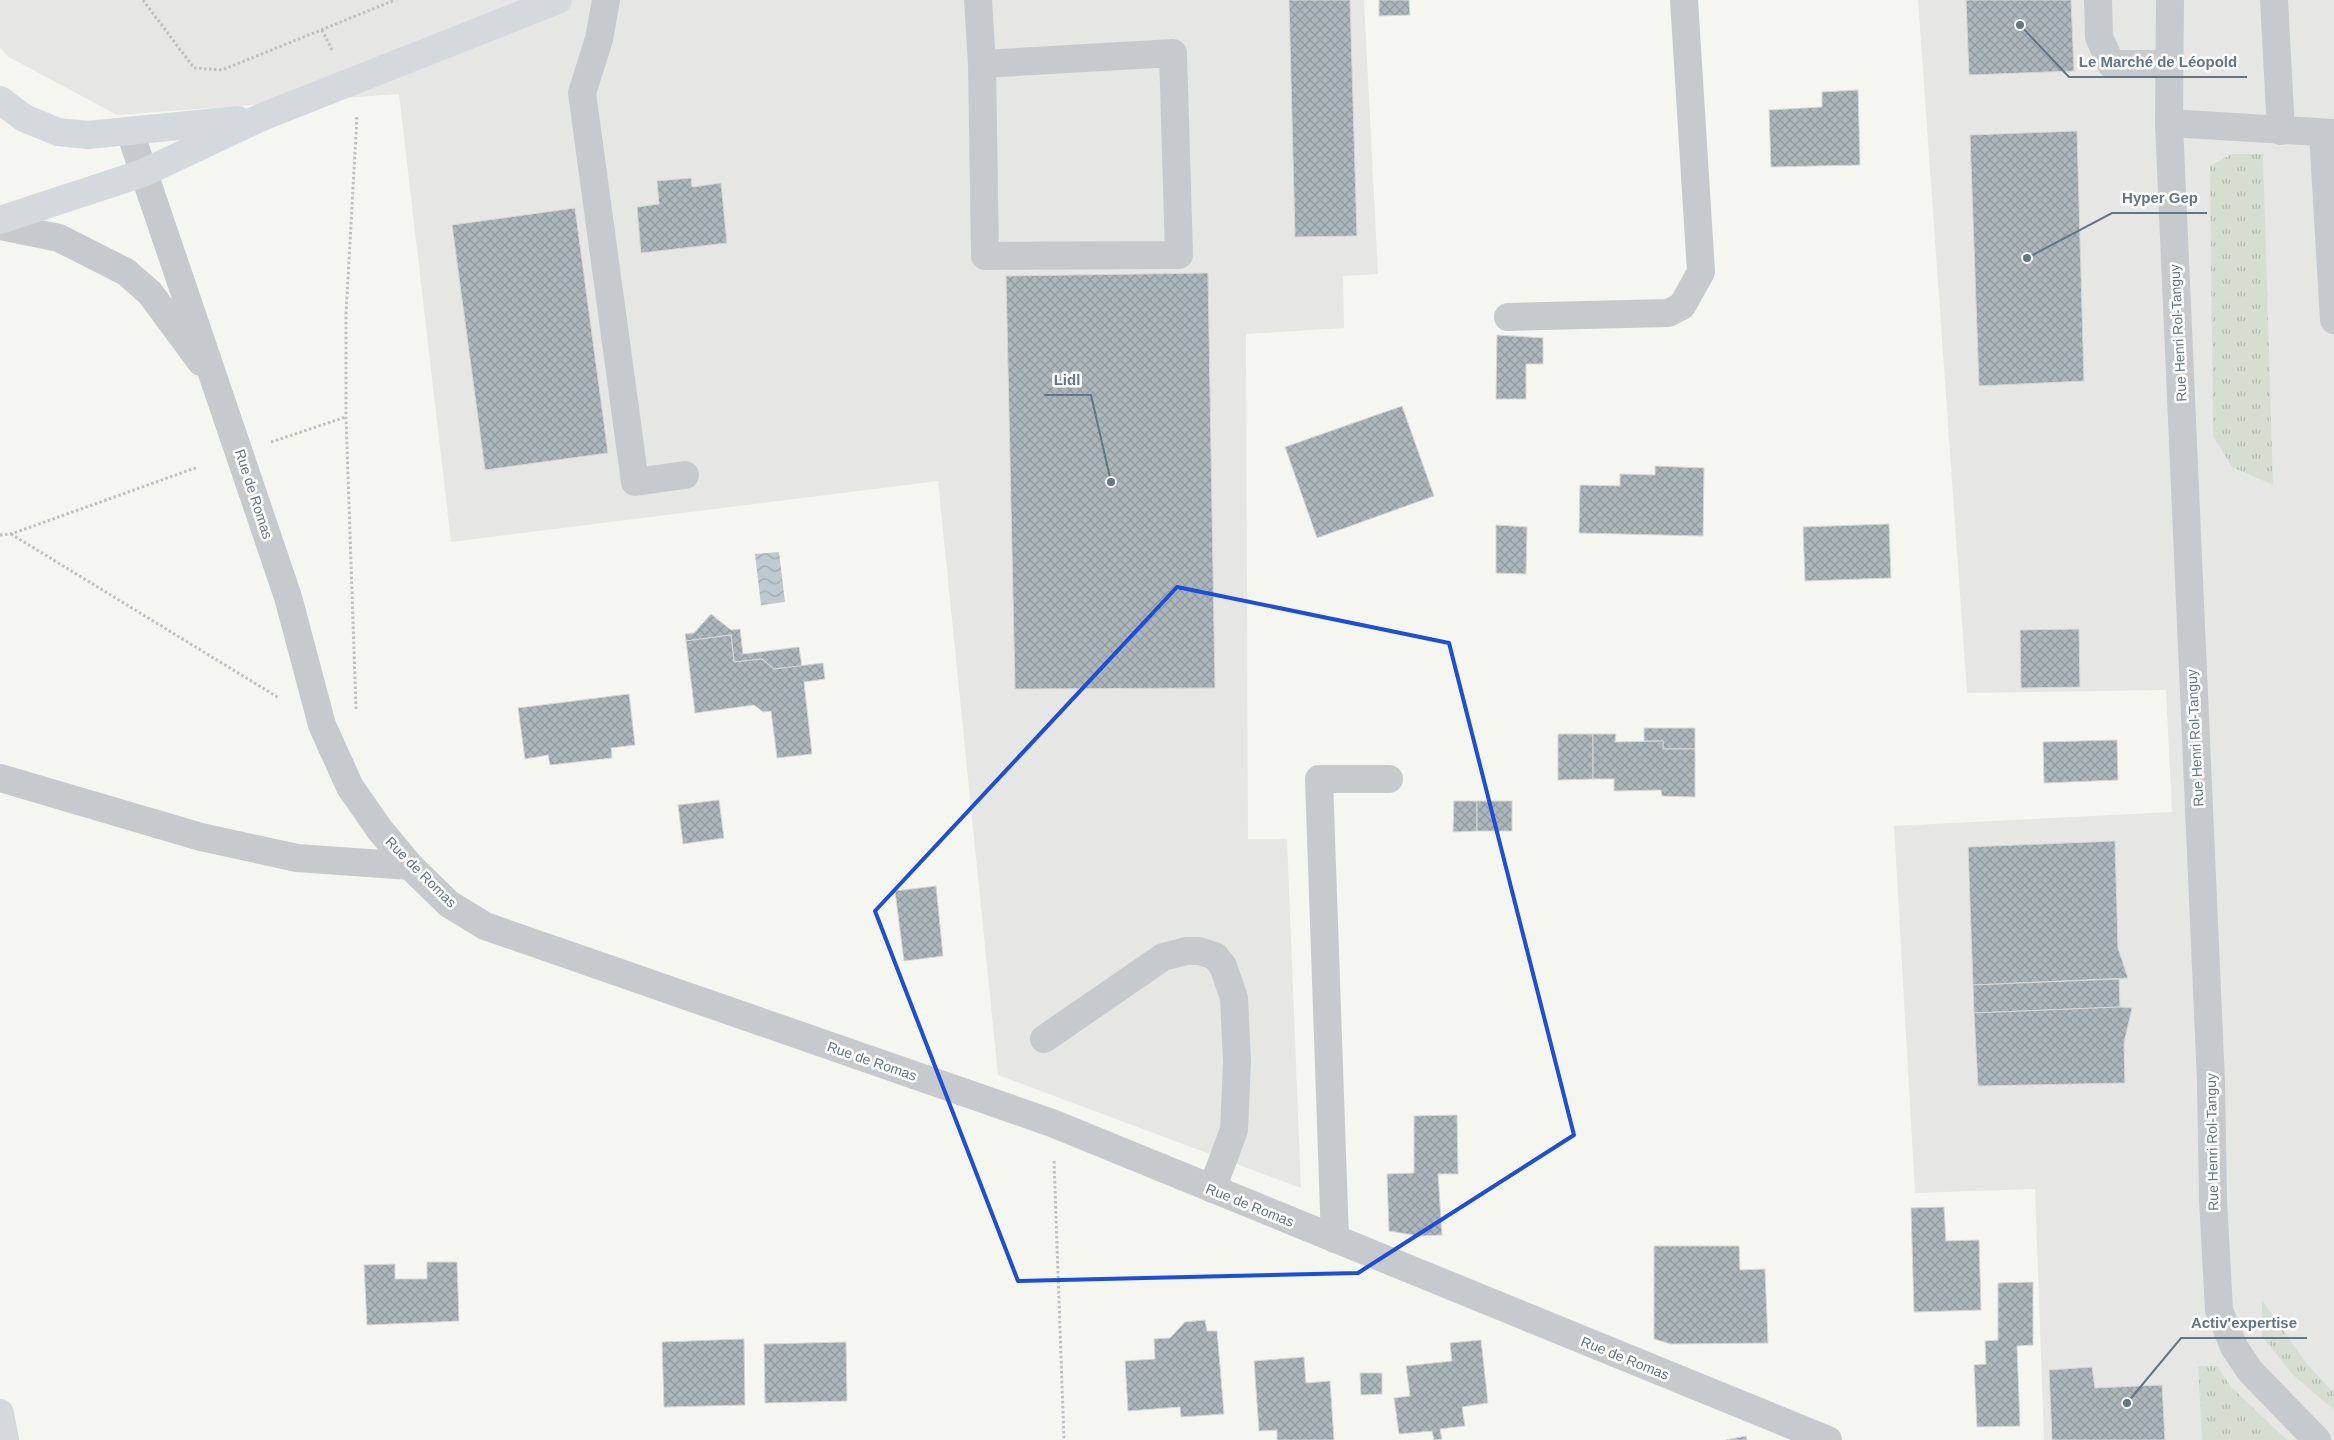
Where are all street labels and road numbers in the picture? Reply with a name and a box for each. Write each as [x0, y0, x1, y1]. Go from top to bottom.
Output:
street label: Rue Henri Rol-Tanguy [2166, 264, 2190, 402]
street label: Rue de Romas [232, 447, 276, 541]
street label: Rue Henri Rol-Tanguy [2183, 669, 2207, 807]
street label: Rue de Romas [382, 833, 460, 911]
street label: Rue de Romas [825, 1038, 919, 1084]
street label: Rue Henri Rol-Tanguy [2203, 1073, 2221, 1211]
street label: Rue de Romas [1204, 1180, 1296, 1230]
street label: Rue de Romas [1579, 1333, 1671, 1383]

